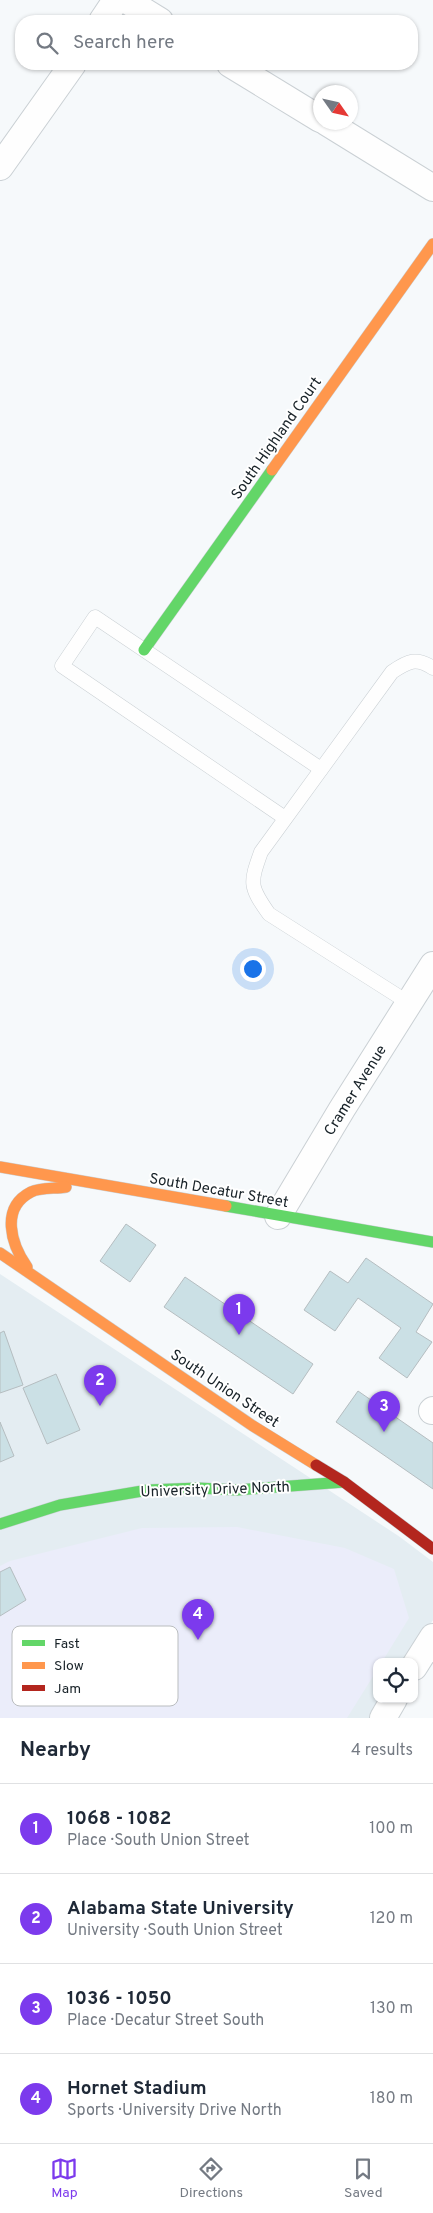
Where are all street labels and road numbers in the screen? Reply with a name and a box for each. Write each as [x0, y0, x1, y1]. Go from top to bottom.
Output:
street label: South Highland Court [228, 374, 327, 504]
street label: Cramer Avenue [321, 1042, 392, 1140]
street label: South Decatur Street [148, 1170, 290, 1213]
street label: South Union Street [166, 1346, 282, 1433]
street label: University Drive North [140, 1478, 290, 1503]

